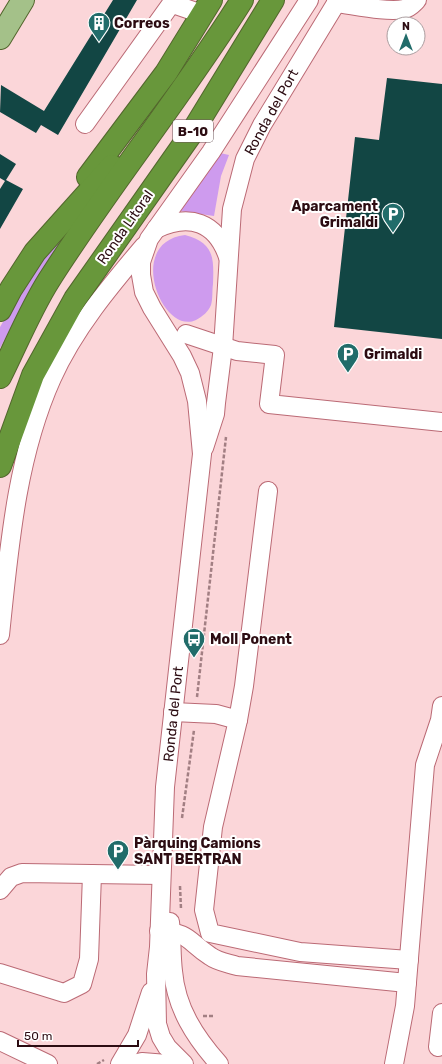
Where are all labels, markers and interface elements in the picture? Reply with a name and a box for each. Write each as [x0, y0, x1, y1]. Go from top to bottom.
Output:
building icon: Correos [86, 10, 112, 43]
place label: Correos [114, 15, 170, 32]
north arrow [386, 16, 426, 56]
text: N [402, 20, 410, 33]
street label: Ronda del Port [241, 66, 302, 158]
road number: B-10 [173, 120, 213, 142]
street label: Ronda Litoral [94, 187, 157, 267]
place label: Aparcament Grimaldi [291, 198, 378, 231]
parking icon: Aparcament Grimaldi [380, 201, 406, 234]
parking icon: Grimaldi [335, 341, 361, 374]
place label: Grimaldi [364, 346, 422, 363]
bus stop icon: Moll Ponent [181, 626, 207, 659]
place label: Moll Ponent [210, 631, 292, 648]
street label: Ronda del Port [160, 665, 187, 763]
place label: Pàrquing Camions SANT BERTRAN [134, 835, 261, 868]
parking icon: Pàrquing Camions SANT BERTRAN [105, 838, 131, 871]
scale bar [18, 1022, 138, 1048]
text: 50 m [24, 1029, 52, 1043]

